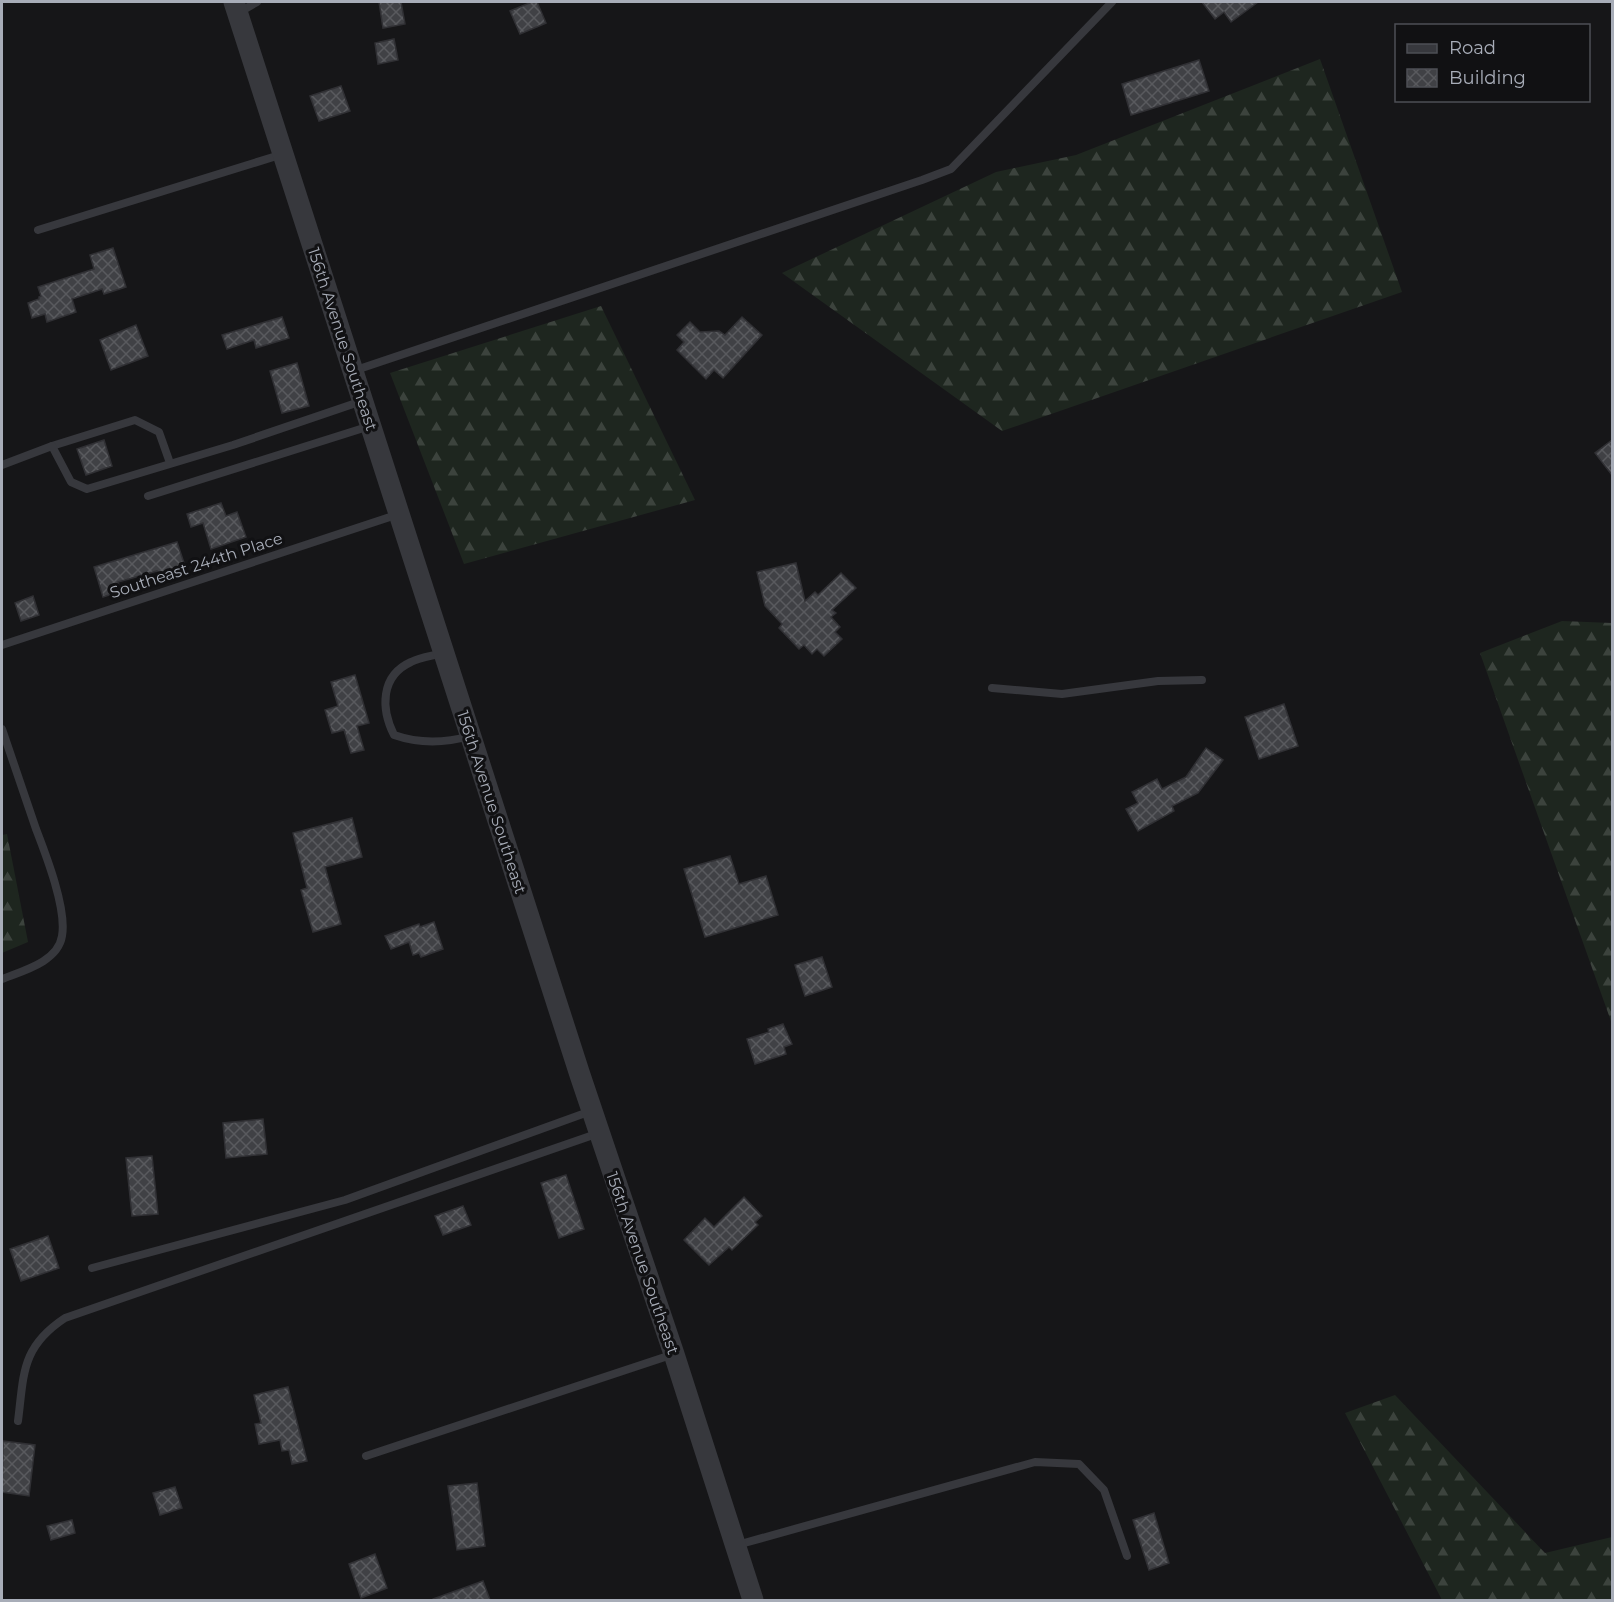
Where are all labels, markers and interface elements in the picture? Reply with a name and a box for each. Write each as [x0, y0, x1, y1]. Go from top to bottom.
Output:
legend [1395, 24, 1590, 102]
text: Road [1449, 37, 1496, 59]
text: Building [1449, 67, 1526, 89]
street label: 156th Avenue Southeast [304, 245, 381, 434]
street label: Southeast 244th Place [107, 529, 285, 602]
street label: 156th Avenue Southeast [453, 708, 530, 897]
street label: 156th Avenue Southeast [602, 1169, 683, 1357]

